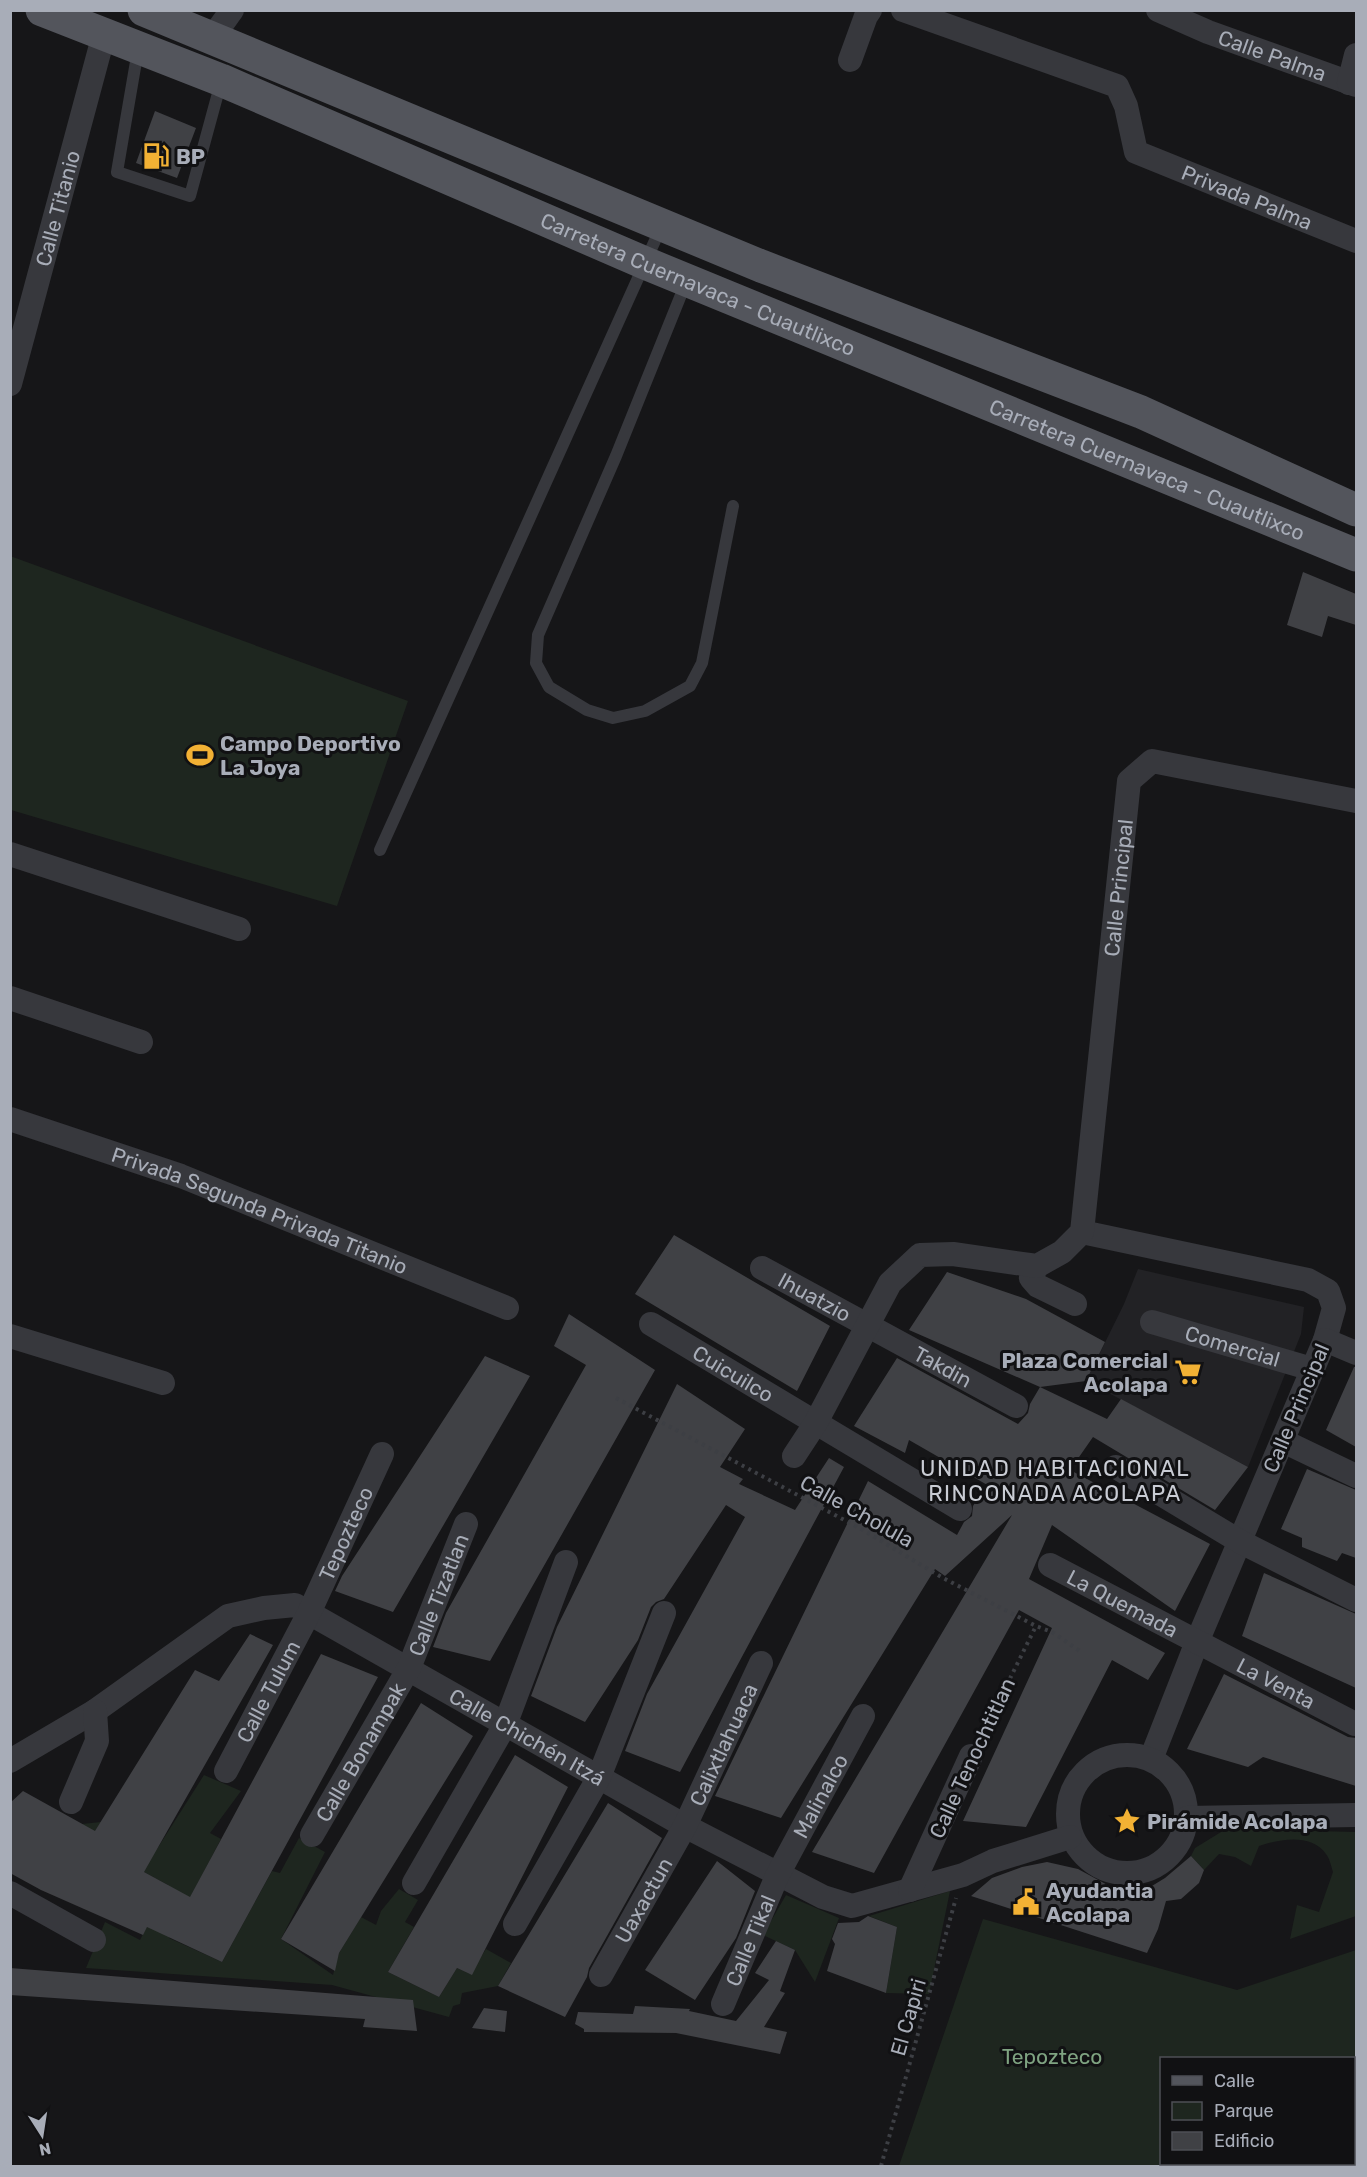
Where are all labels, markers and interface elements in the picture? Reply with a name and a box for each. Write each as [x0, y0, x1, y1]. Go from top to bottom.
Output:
street label: Calle Palma [1215, 24, 1330, 86]
fuel station icon: BP [141, 141, 171, 171]
place label: BP [176, 144, 205, 169]
street label: Calle Titanio [30, 147, 85, 269]
street label: Privada Palma [1178, 159, 1316, 235]
street label: Carretera Cuernavaca - Cuautlixco [537, 207, 859, 361]
street label: Carretera Cuernavaca - Cuautlixco [986, 393, 1309, 545]
place label: Campo Deportivo La Joya [220, 731, 401, 780]
sports icon: Campo Deportivo La Joya [185, 740, 215, 770]
street label: Calle Principal [1098, 818, 1137, 958]
street label: Privada Segunda Privada Titanio [109, 1141, 411, 1279]
street label: Ihuatzio [774, 1267, 855, 1326]
street label: Comercial [1182, 1320, 1283, 1371]
street label: Cuicuilco [688, 1340, 778, 1407]
street label: Takdin [910, 1340, 976, 1392]
street label: Calle Principal [1258, 1340, 1334, 1476]
place label: Plaza Comercial Acolapa [1001, 1348, 1168, 1397]
supermarket icon: Plaza Comercial Acolapa [1173, 1357, 1203, 1387]
district label: UNIDAD HABITACIONAL RINCONADA ACOLAPA [920, 1455, 1190, 1507]
street label: Calle Cholula [796, 1470, 918, 1552]
street label: Tepozteco [313, 1482, 378, 1584]
street label: Calle Tizatlan [403, 1530, 473, 1659]
street label: La Quemada [1063, 1564, 1182, 1642]
street label: Calle Tulum [231, 1636, 305, 1747]
street label: La Venta [1233, 1652, 1320, 1714]
street label: Calle Tenochtitlan [924, 1674, 1020, 1842]
street label: Calle Bonampak [310, 1678, 410, 1826]
street label: Calixtlahuaca [684, 1679, 762, 1810]
street label: Calle Chichén Itzá [445, 1683, 609, 1791]
street label: Malinalco [787, 1750, 853, 1842]
place icon: Pirámide Acolapa [1112, 1806, 1142, 1836]
place label: Pirámide Acolapa [1147, 1809, 1328, 1834]
street label: Uaxactun [609, 1853, 677, 1947]
place label: Ayudantia Acolapa [1046, 1878, 1153, 1927]
public building icon: Ayudantia Acolapa [1011, 1887, 1041, 1917]
street label: Calle Tikal [720, 1891, 780, 1990]
street label: El Capiri [885, 1975, 931, 2059]
park label: Tepozteco [1002, 2044, 1102, 2069]
legend [1160, 2057, 1355, 2165]
text: Calle [1214, 2070, 1255, 2092]
text: Parque [1214, 2100, 1274, 2122]
north arrow [12, 2105, 72, 2165]
text: Edificio [1214, 2130, 1274, 2152]
text: N [37, 2139, 53, 2160]

